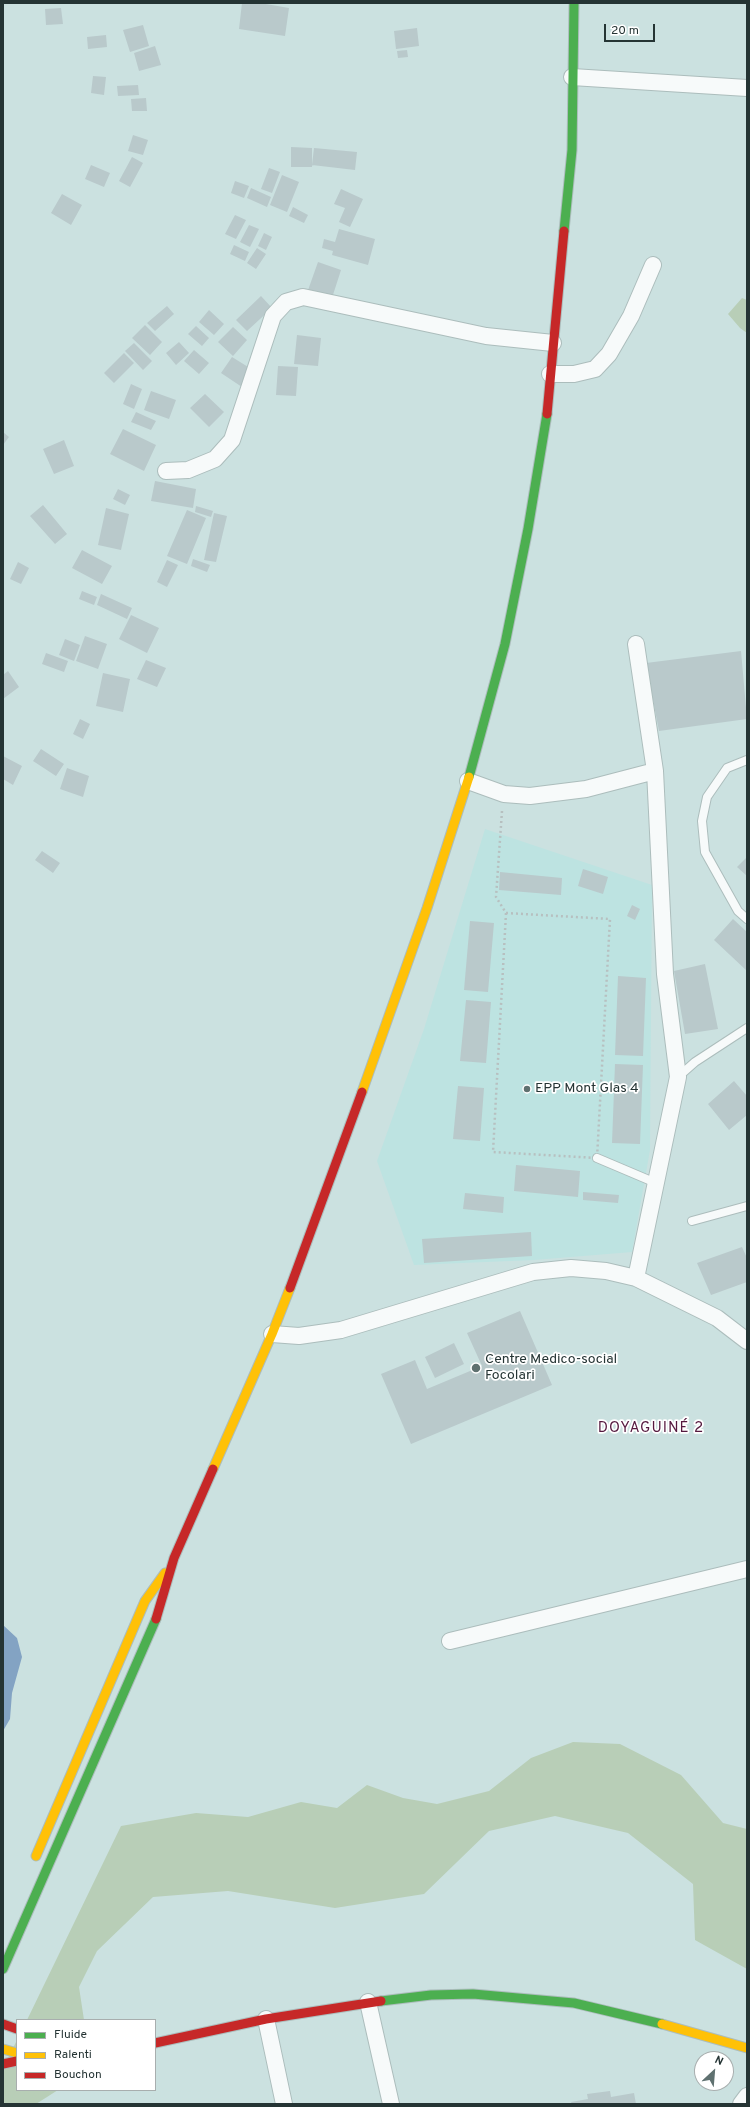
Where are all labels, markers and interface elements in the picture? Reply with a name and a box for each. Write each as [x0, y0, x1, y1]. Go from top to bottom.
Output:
scale bar [606, 16, 657, 42]
text: 20 m [611, 23, 639, 39]
place label: EPP Mont Glas 4 [535, 1081, 639, 1097]
marker: EPP Mont Glas 4 [522, 1084, 532, 1094]
place label: Centre Medico-social Focolari [485, 1352, 617, 1384]
marker: Centre Medico-social Focolari [470, 1362, 482, 1374]
district label: DOYAGUINÉ 2 [598, 1420, 704, 1438]
legend [16, 2019, 156, 2091]
text: Fluide [54, 2027, 87, 2043]
text: Ralenti [54, 2047, 92, 2063]
north arrow [694, 2051, 734, 2091]
text: N [712, 2053, 725, 2069]
text: Bouchon [54, 2067, 102, 2083]

